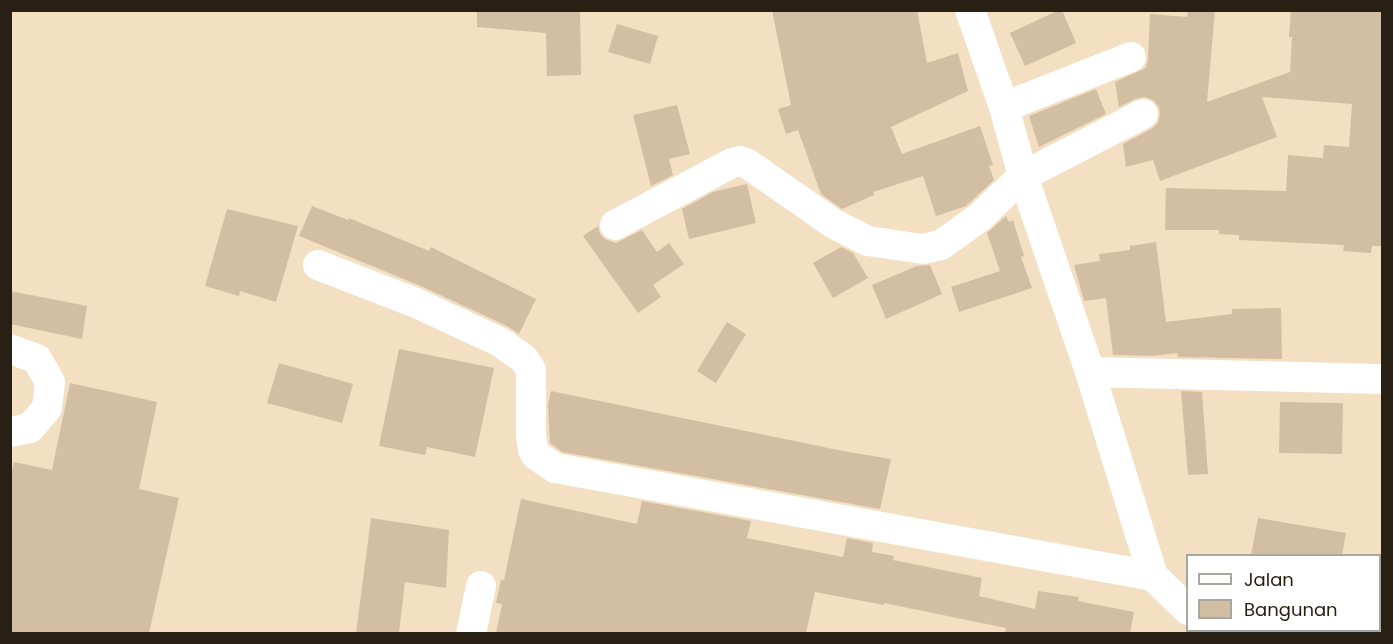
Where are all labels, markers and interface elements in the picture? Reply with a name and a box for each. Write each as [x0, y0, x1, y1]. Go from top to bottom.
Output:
legend [1186, 554, 1381, 632]
text: Jalan [1244, 567, 1294, 592]
text: Bangunan [1244, 597, 1338, 622]

